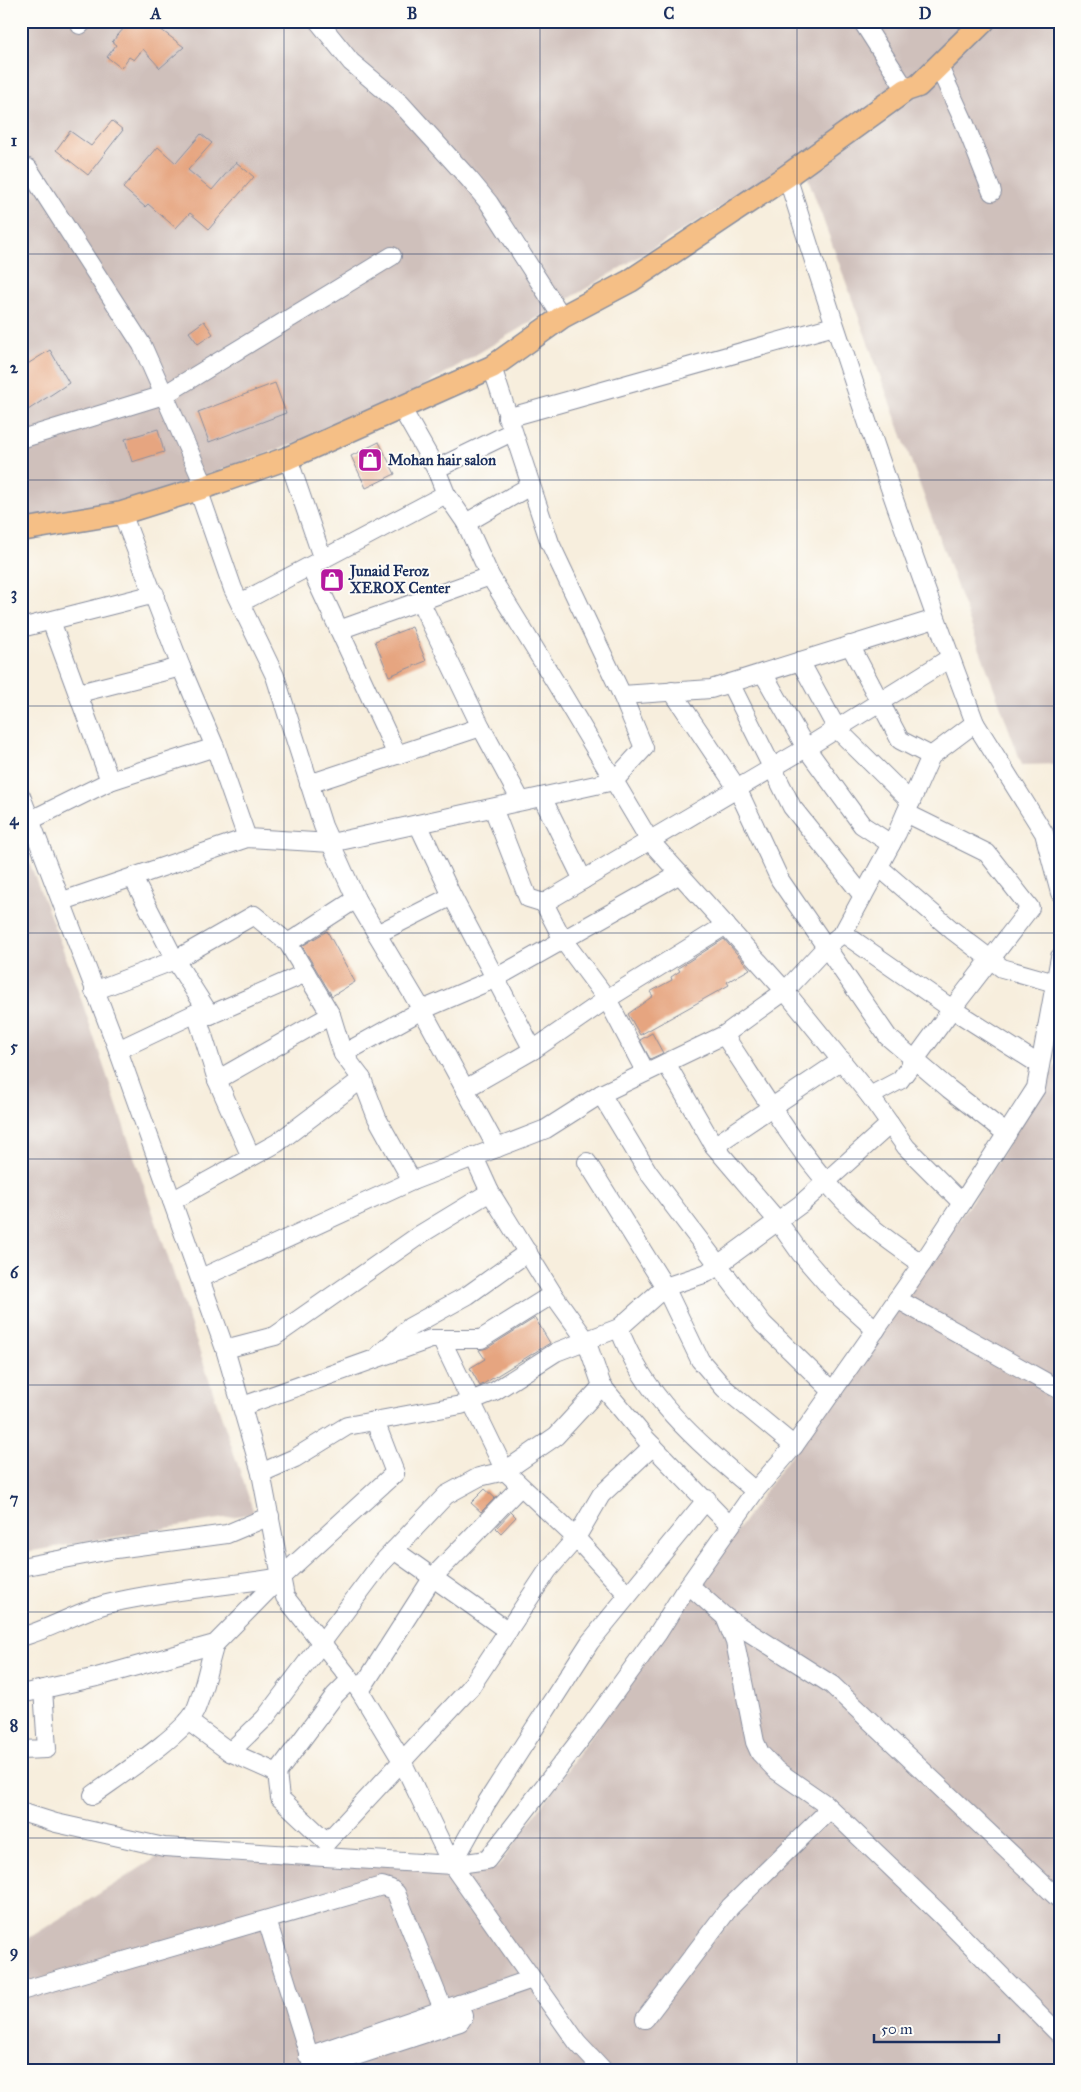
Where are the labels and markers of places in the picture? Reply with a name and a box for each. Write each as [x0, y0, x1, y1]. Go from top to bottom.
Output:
shop icon: Mohan hair salon [357, 447, 383, 473]
place label: Mohan hair salon [388, 451, 497, 469]
place label: Junaid Feroz XEROX Center [348, 562, 451, 597]
shop icon: Junaid Feroz XEROX Center [319, 567, 345, 593]

